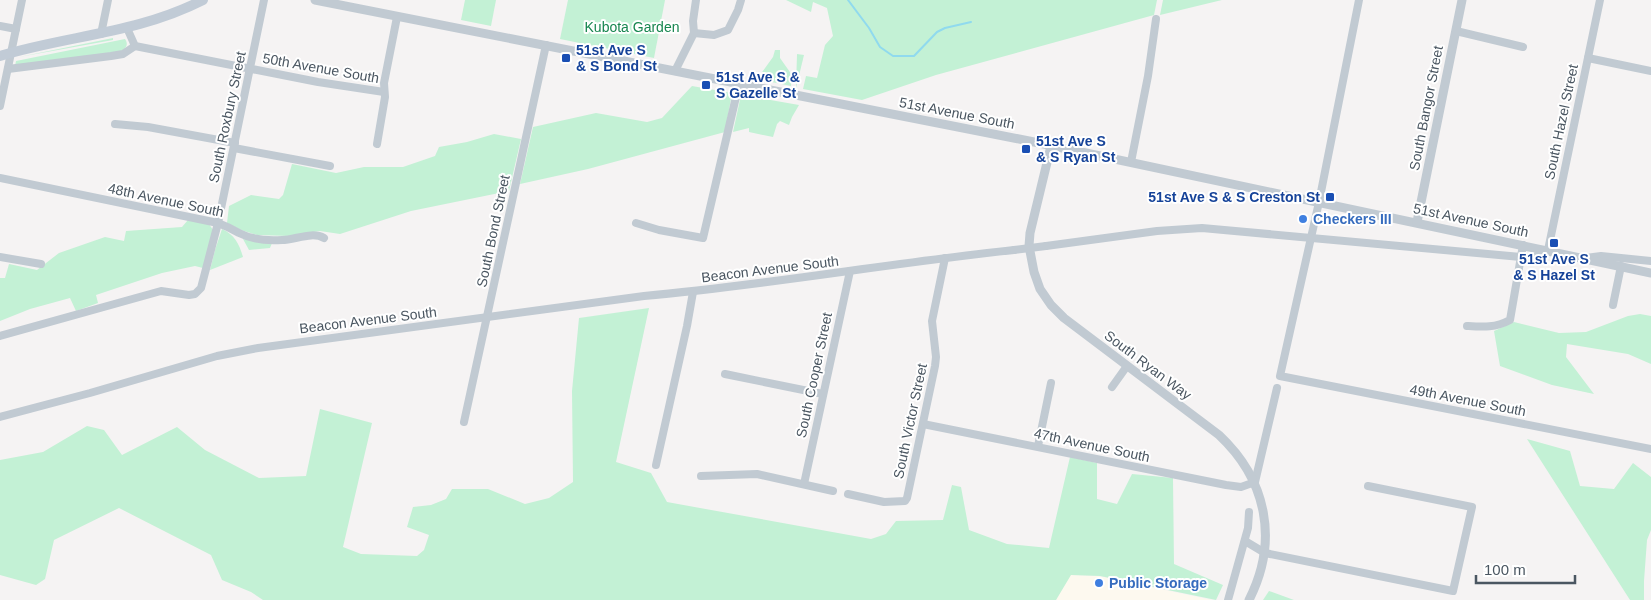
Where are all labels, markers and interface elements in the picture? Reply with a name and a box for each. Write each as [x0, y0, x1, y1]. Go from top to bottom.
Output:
park label: Kubota Garden [585, 19, 679, 35]
place label: 51st Ave S & S Bond St [576, 42, 657, 74]
street label: South Bangor Street [1406, 44, 1446, 172]
street label: South Roxbury Street [205, 50, 249, 184]
street label: 50th Avenue South [261, 50, 381, 86]
marker: 51st Ave S & S Bond St [560, 52, 572, 64]
street label: South Hazel Street [1541, 63, 1581, 181]
place label: 51st Ave S & S Gazelle St [716, 69, 800, 101]
marker: 51st Ave S & S Gazelle St [700, 79, 712, 91]
street label: 51st Avenue South [898, 94, 1016, 132]
place label: 51st Ave S & S Ryan St [1036, 133, 1116, 165]
marker: 51st Ave S & S Ryan St [1020, 143, 1032, 155]
street label: South Bond Street [473, 173, 513, 289]
street label: 48th Avenue South [107, 180, 225, 220]
place label: 51st Ave S & S Creston St [1148, 189, 1320, 205]
marker: 51st Ave S & S Creston St [1324, 191, 1336, 203]
street label: 51st Avenue South [1412, 200, 1530, 240]
place label: Checkers III [1313, 211, 1392, 227]
marker: Checkers III [1297, 213, 1309, 225]
marker: 51st Ave S & S Hazel St [1548, 237, 1560, 249]
place label: 51st Ave S & S Hazel St [1513, 251, 1595, 283]
street label: Beacon Avenue South [700, 253, 840, 285]
street label: Beacon Avenue South [298, 304, 438, 336]
street label: South Cooper Street [793, 311, 835, 439]
street label: South Ryan Way [1101, 327, 1195, 403]
street label: South Victor Street [890, 362, 930, 480]
street label: 49th Avenue South [1409, 381, 1527, 419]
street label: 47th Avenue South [1033, 425, 1151, 465]
scale bar [1476, 552, 1575, 584]
text: 100 m [1484, 561, 1526, 578]
place label: Public Storage [1109, 575, 1207, 591]
marker: Public Storage [1093, 577, 1105, 589]

